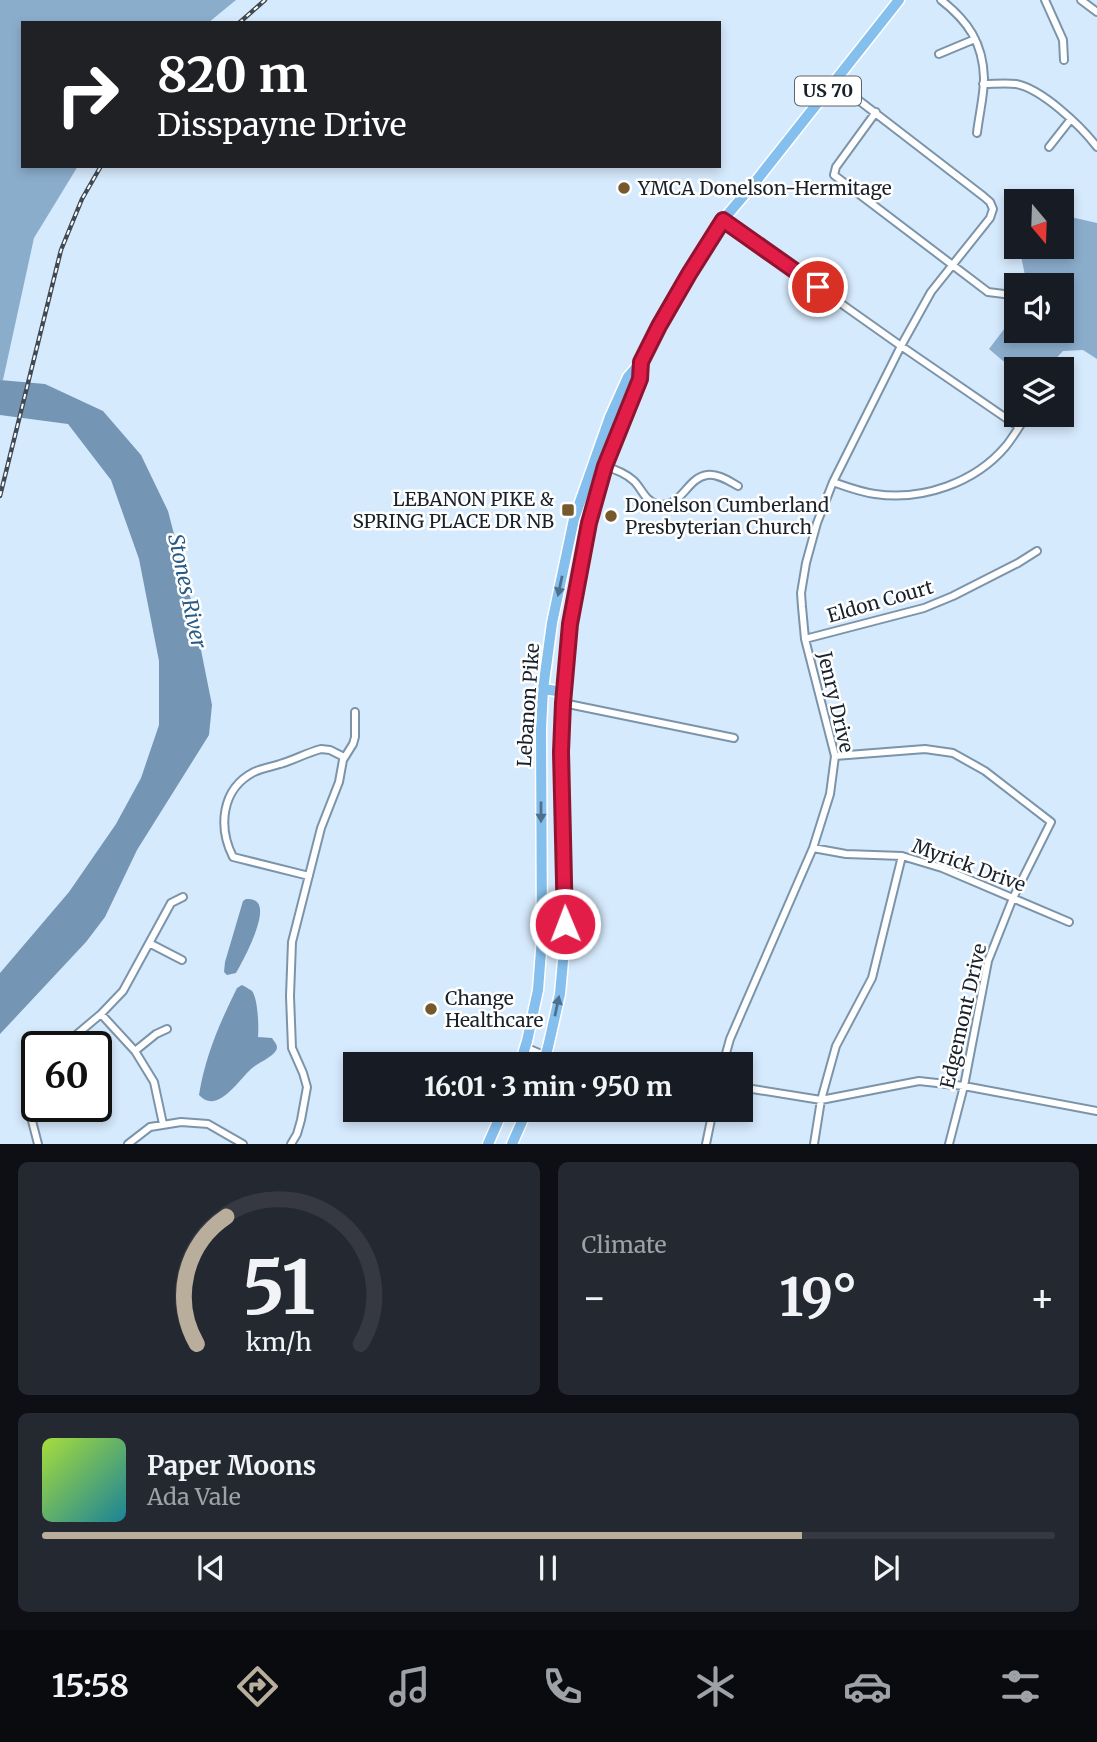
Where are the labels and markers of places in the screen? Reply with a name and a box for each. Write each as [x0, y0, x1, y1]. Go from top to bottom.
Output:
place label: YMCA Donelson-Hermitage [637, 176, 892, 200]
marker: YMCA Donelson-Hermitage [616, 180, 632, 196]
pin [788, 257, 848, 317]
place label: LEBANON PIKE & SPRING PLACE DR NB [352, 487, 555, 533]
place label: Donelson Cumberland Presbyterian Church [625, 493, 829, 539]
marker: LEBANON PIKE & SPRING PLACE DR NB [560, 502, 576, 518]
marker: Donelson Cumberland Presbyterian Church [603, 508, 619, 524]
place label: Change Healthcare [445, 986, 543, 1032]
marker: Change Healthcare [423, 1001, 439, 1017]

